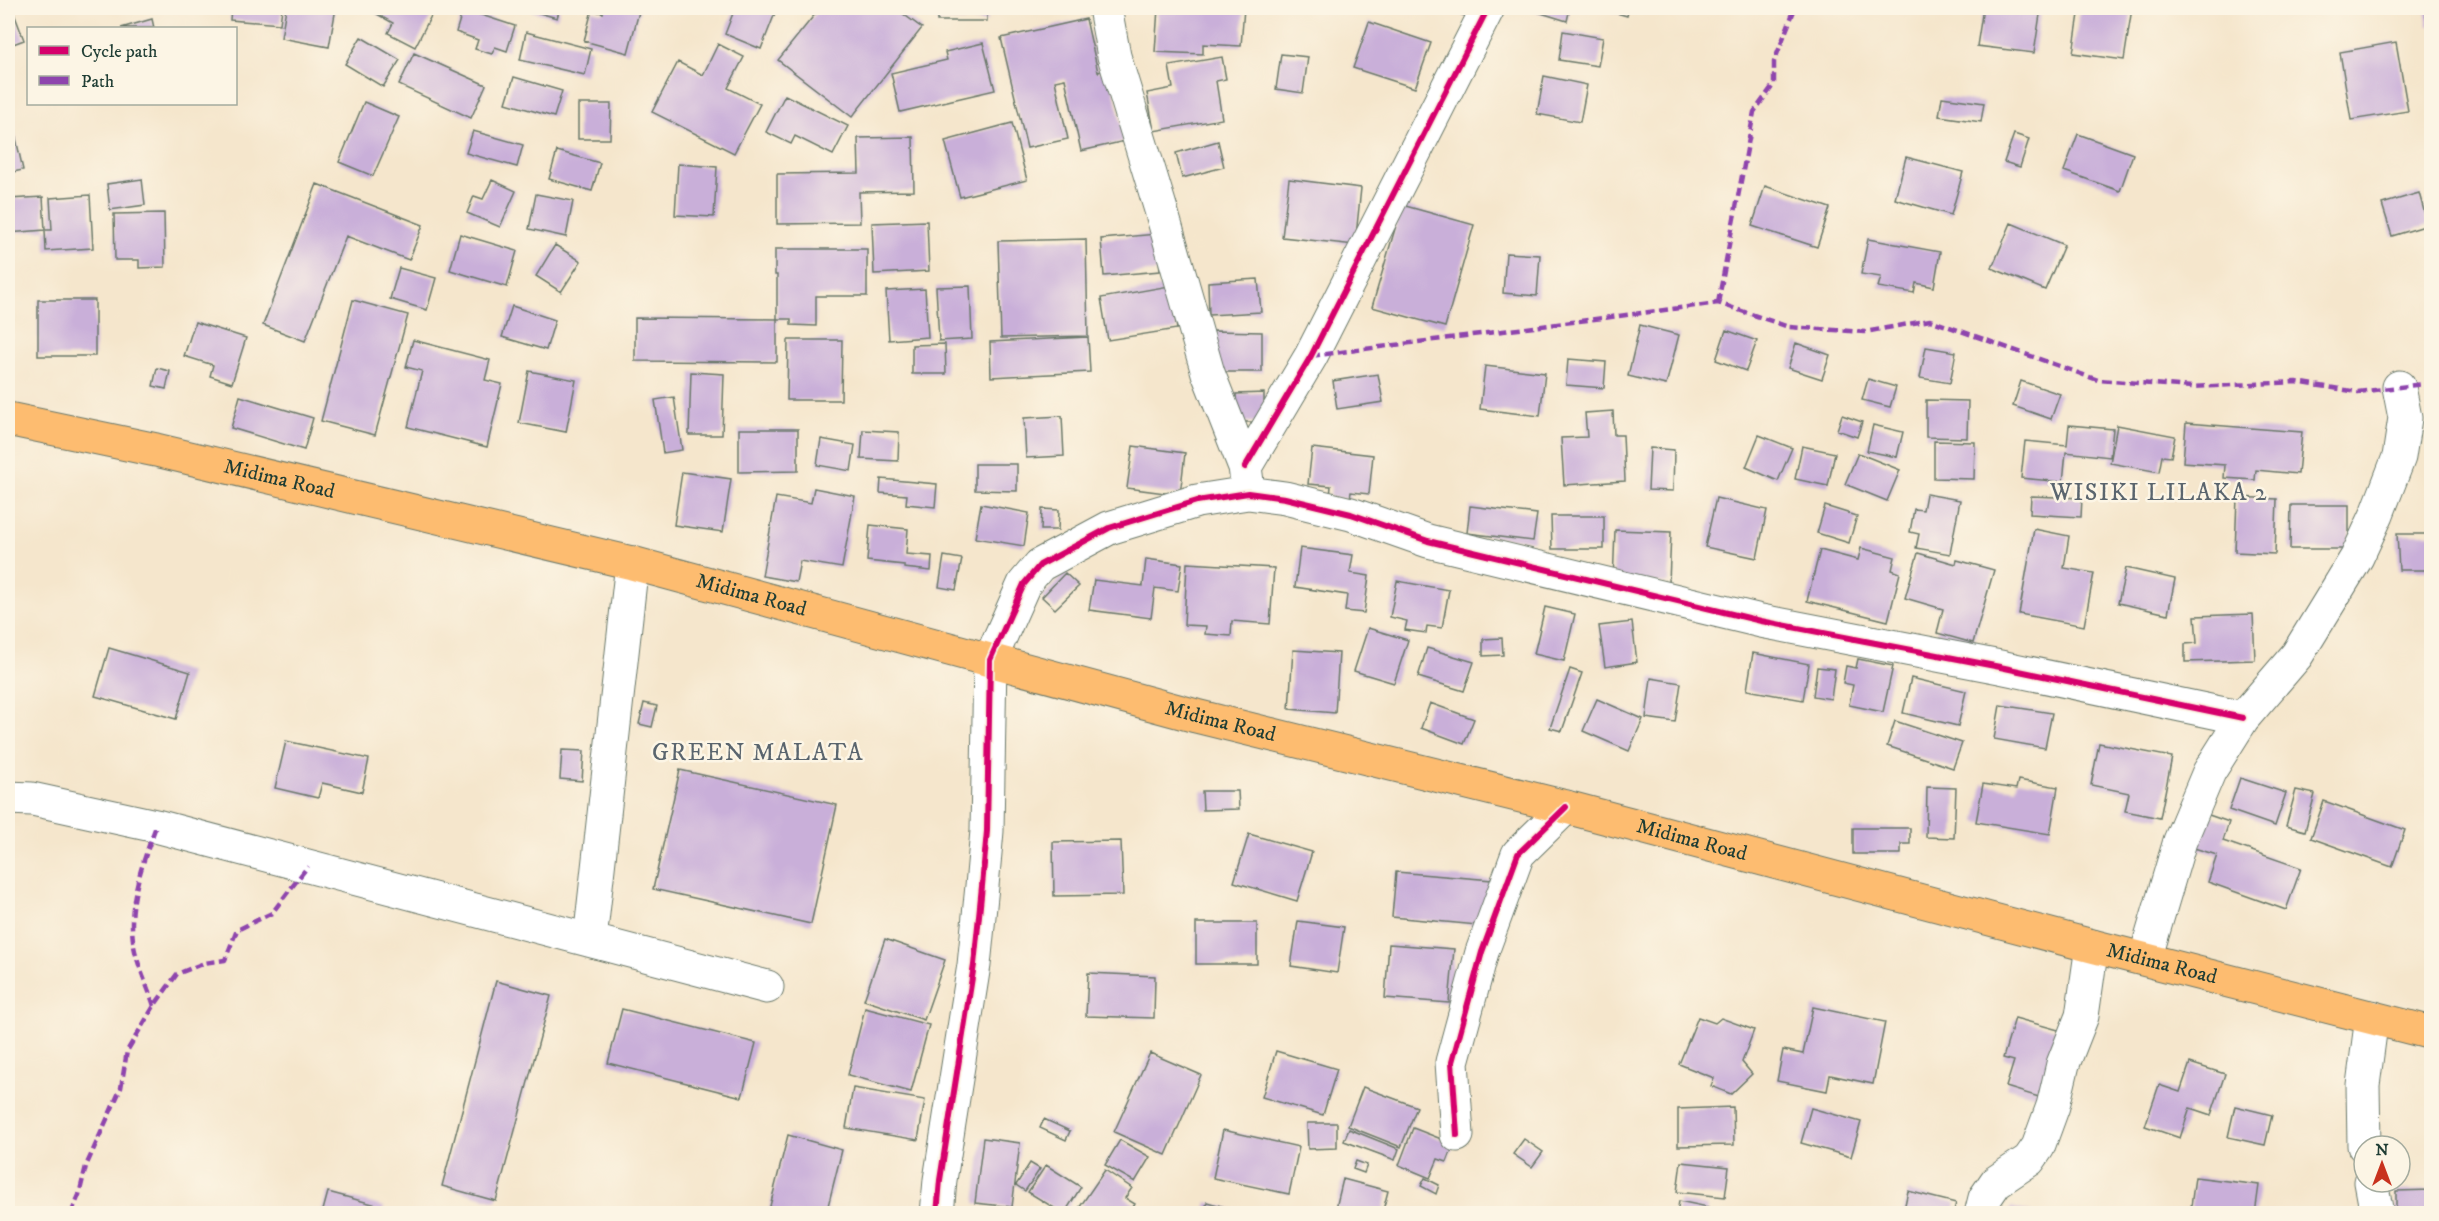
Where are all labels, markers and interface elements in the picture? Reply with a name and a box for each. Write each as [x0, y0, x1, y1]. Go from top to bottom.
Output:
legend [27, 27, 237, 105]
text: Cycle path [81, 41, 158, 63]
text: Path [81, 71, 115, 93]
street label: Midima Road [221, 454, 338, 505]
district label: WISIKI LILAKA 2 [2049, 478, 2268, 508]
street label: Midima Road [693, 568, 810, 623]
street label: Midima Road [1162, 695, 1279, 748]
district label: GREEN MALATA [652, 738, 864, 768]
street label: Midima Road [1634, 813, 1750, 867]
street label: Midima Road [2104, 937, 2220, 991]
north arrow [2352, 1134, 2412, 1194]
text: N [2375, 1140, 2389, 1160]

